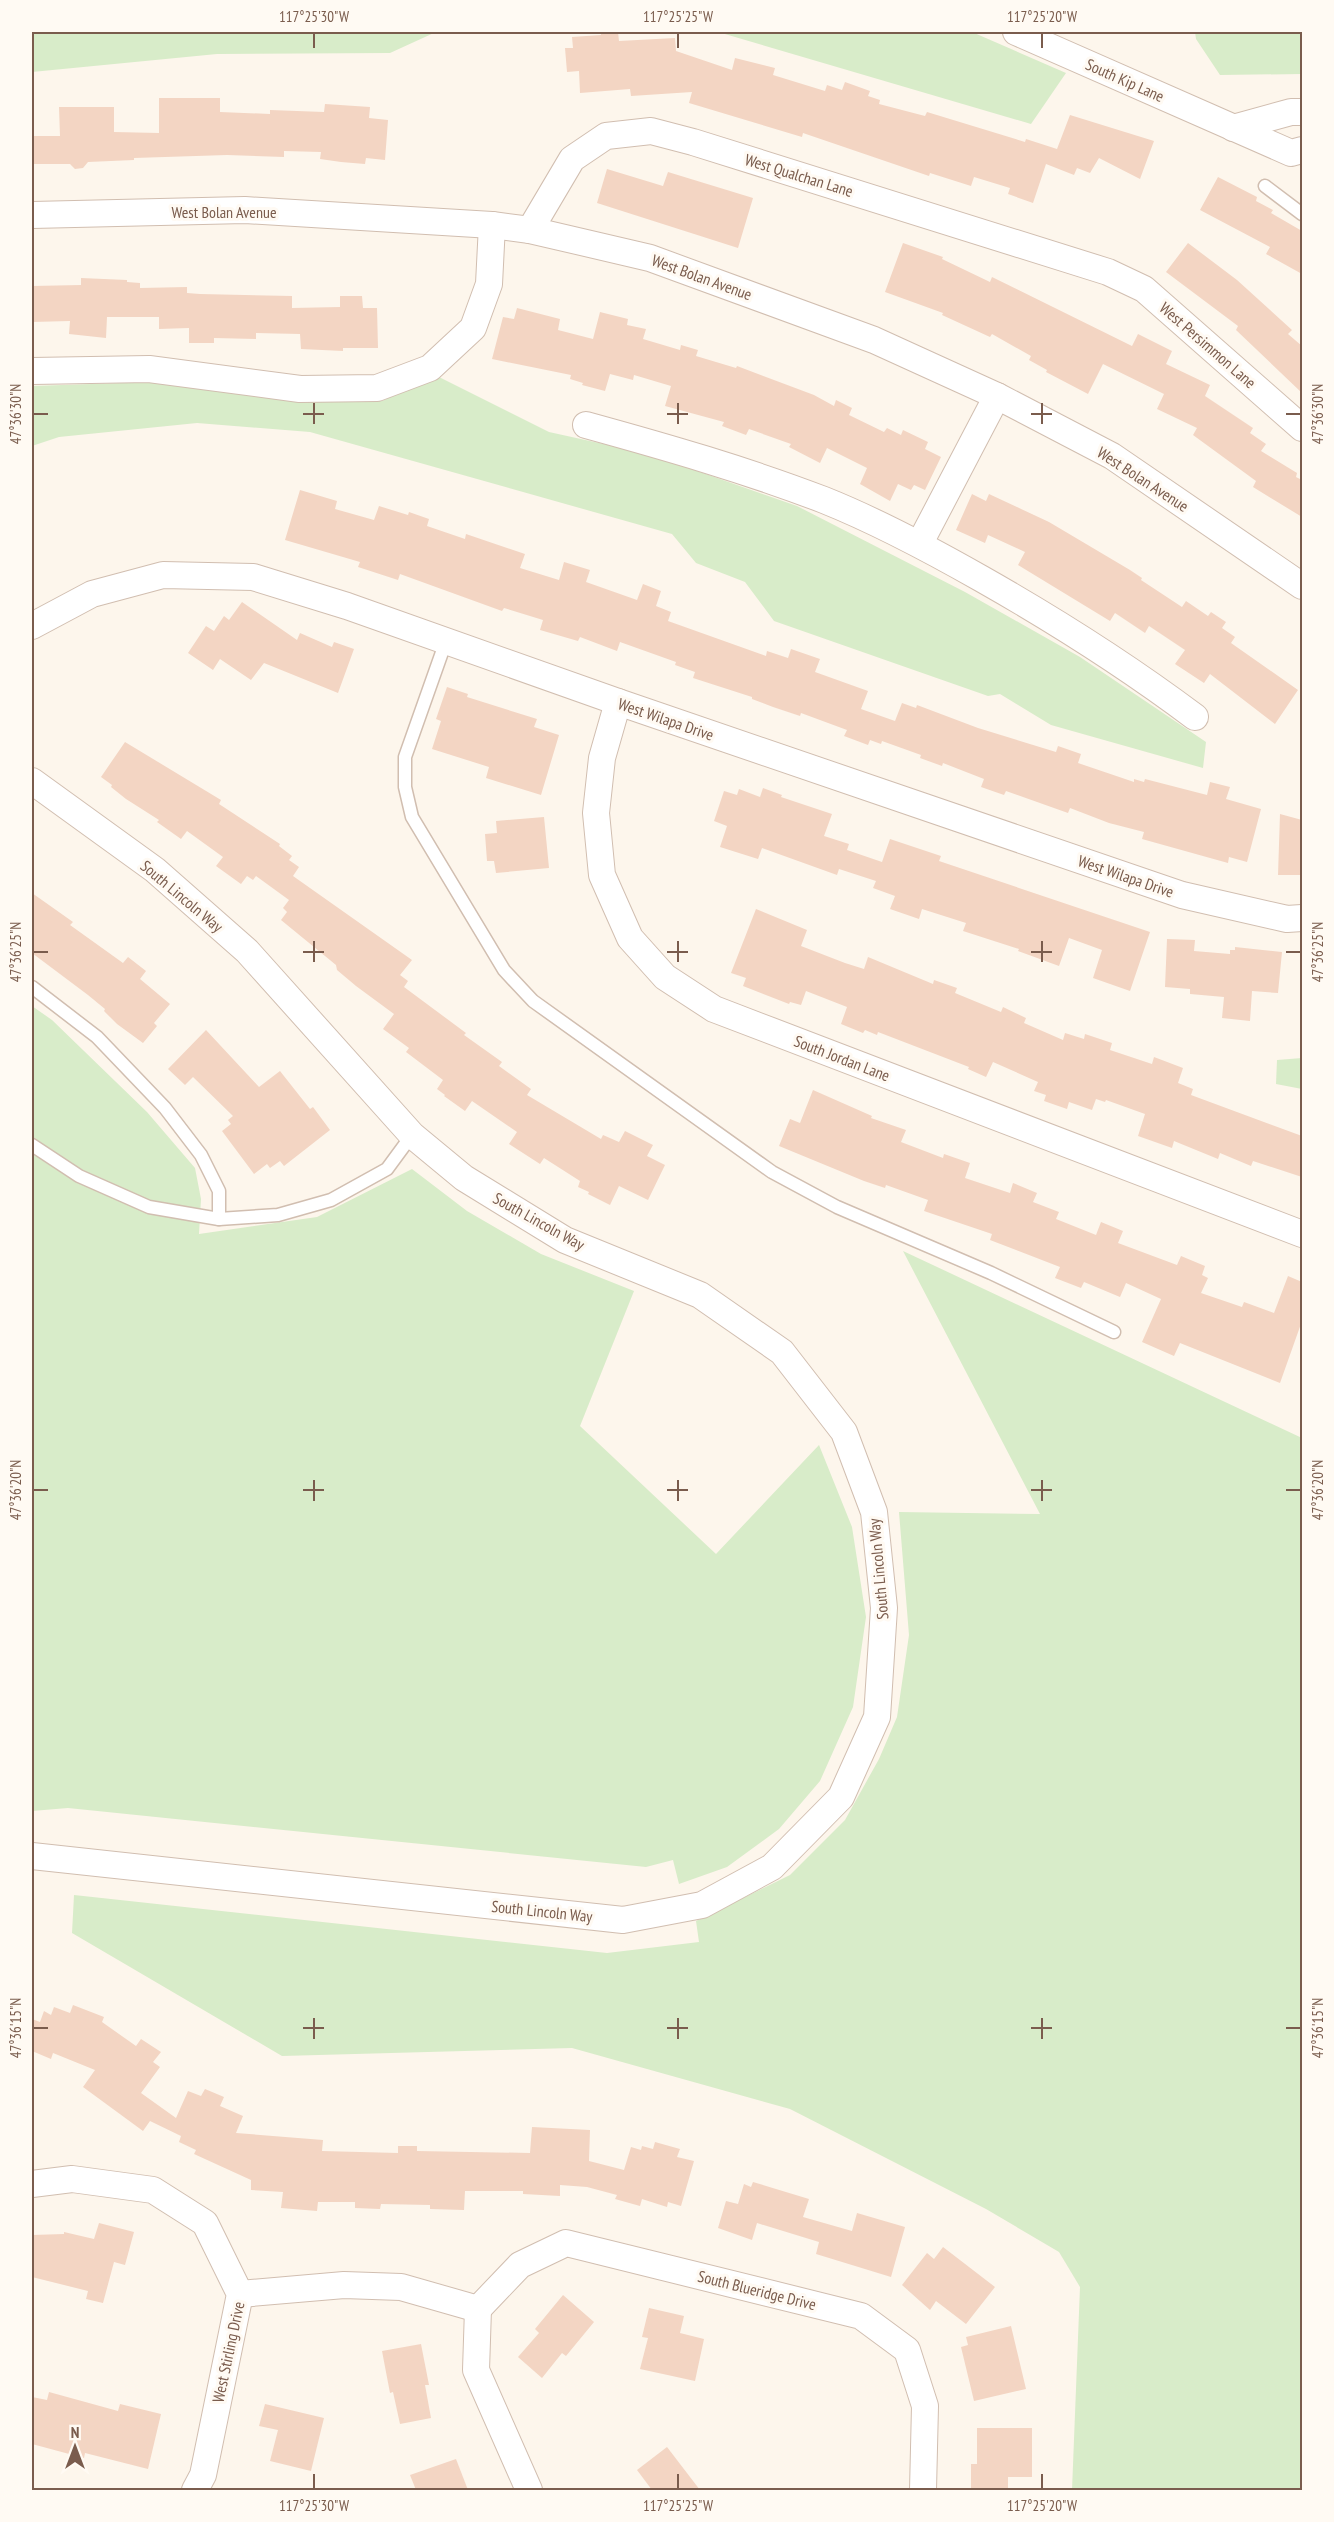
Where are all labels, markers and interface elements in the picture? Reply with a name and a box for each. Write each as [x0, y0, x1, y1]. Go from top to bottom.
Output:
text: 117°25'30"W [279, 7, 349, 26]
text: 117°25'25"W [643, 7, 713, 26]
text: 117°25'20"W [1007, 7, 1077, 26]
street label: South Kip Lane [1083, 54, 1167, 106]
street label: West Qualchan Lane [743, 149, 855, 201]
street label: West Bolan Avenue [171, 202, 277, 222]
street label: West Bolan Avenue [649, 250, 755, 304]
street label: West Persimmon Lane [1156, 298, 1260, 392]
text: 47°36'30"N [6, 384, 25, 444]
text: 47°36'30"N [1308, 384, 1327, 444]
street label: West Bolan Avenue [1094, 442, 1192, 516]
street label: West Wilapa Drive [616, 693, 716, 745]
street label: West Wilapa Drive [1076, 850, 1176, 902]
street label: South Lincoln Way [137, 856, 227, 936]
text: 47°36'25"N [6, 922, 25, 982]
text: 47°36'25"N [1308, 922, 1327, 982]
street label: South Jordan Lane [791, 1031, 893, 1085]
street label: South Lincoln Way [490, 1188, 588, 1254]
text: 47°36'20"N [6, 1460, 25, 1520]
text: 47°36'20"N [1308, 1460, 1327, 1520]
street label: South Lincoln Way [864, 1518, 892, 1620]
street label: South Lincoln Way [490, 1896, 594, 1926]
text: 47°36'15"N [6, 1998, 25, 2058]
text: 47°36'15"N [1308, 1998, 1327, 2058]
street label: South Blueridge Drive [696, 2266, 818, 2314]
street label: West Stirling Drive [208, 2300, 248, 2404]
north arrow [45, 2417, 105, 2477]
text: N [71, 2422, 79, 2442]
text: 117°25'30"W [279, 2496, 349, 2515]
text: 117°25'25"W [643, 2496, 713, 2515]
text: 117°25'20"W [1007, 2496, 1077, 2515]

